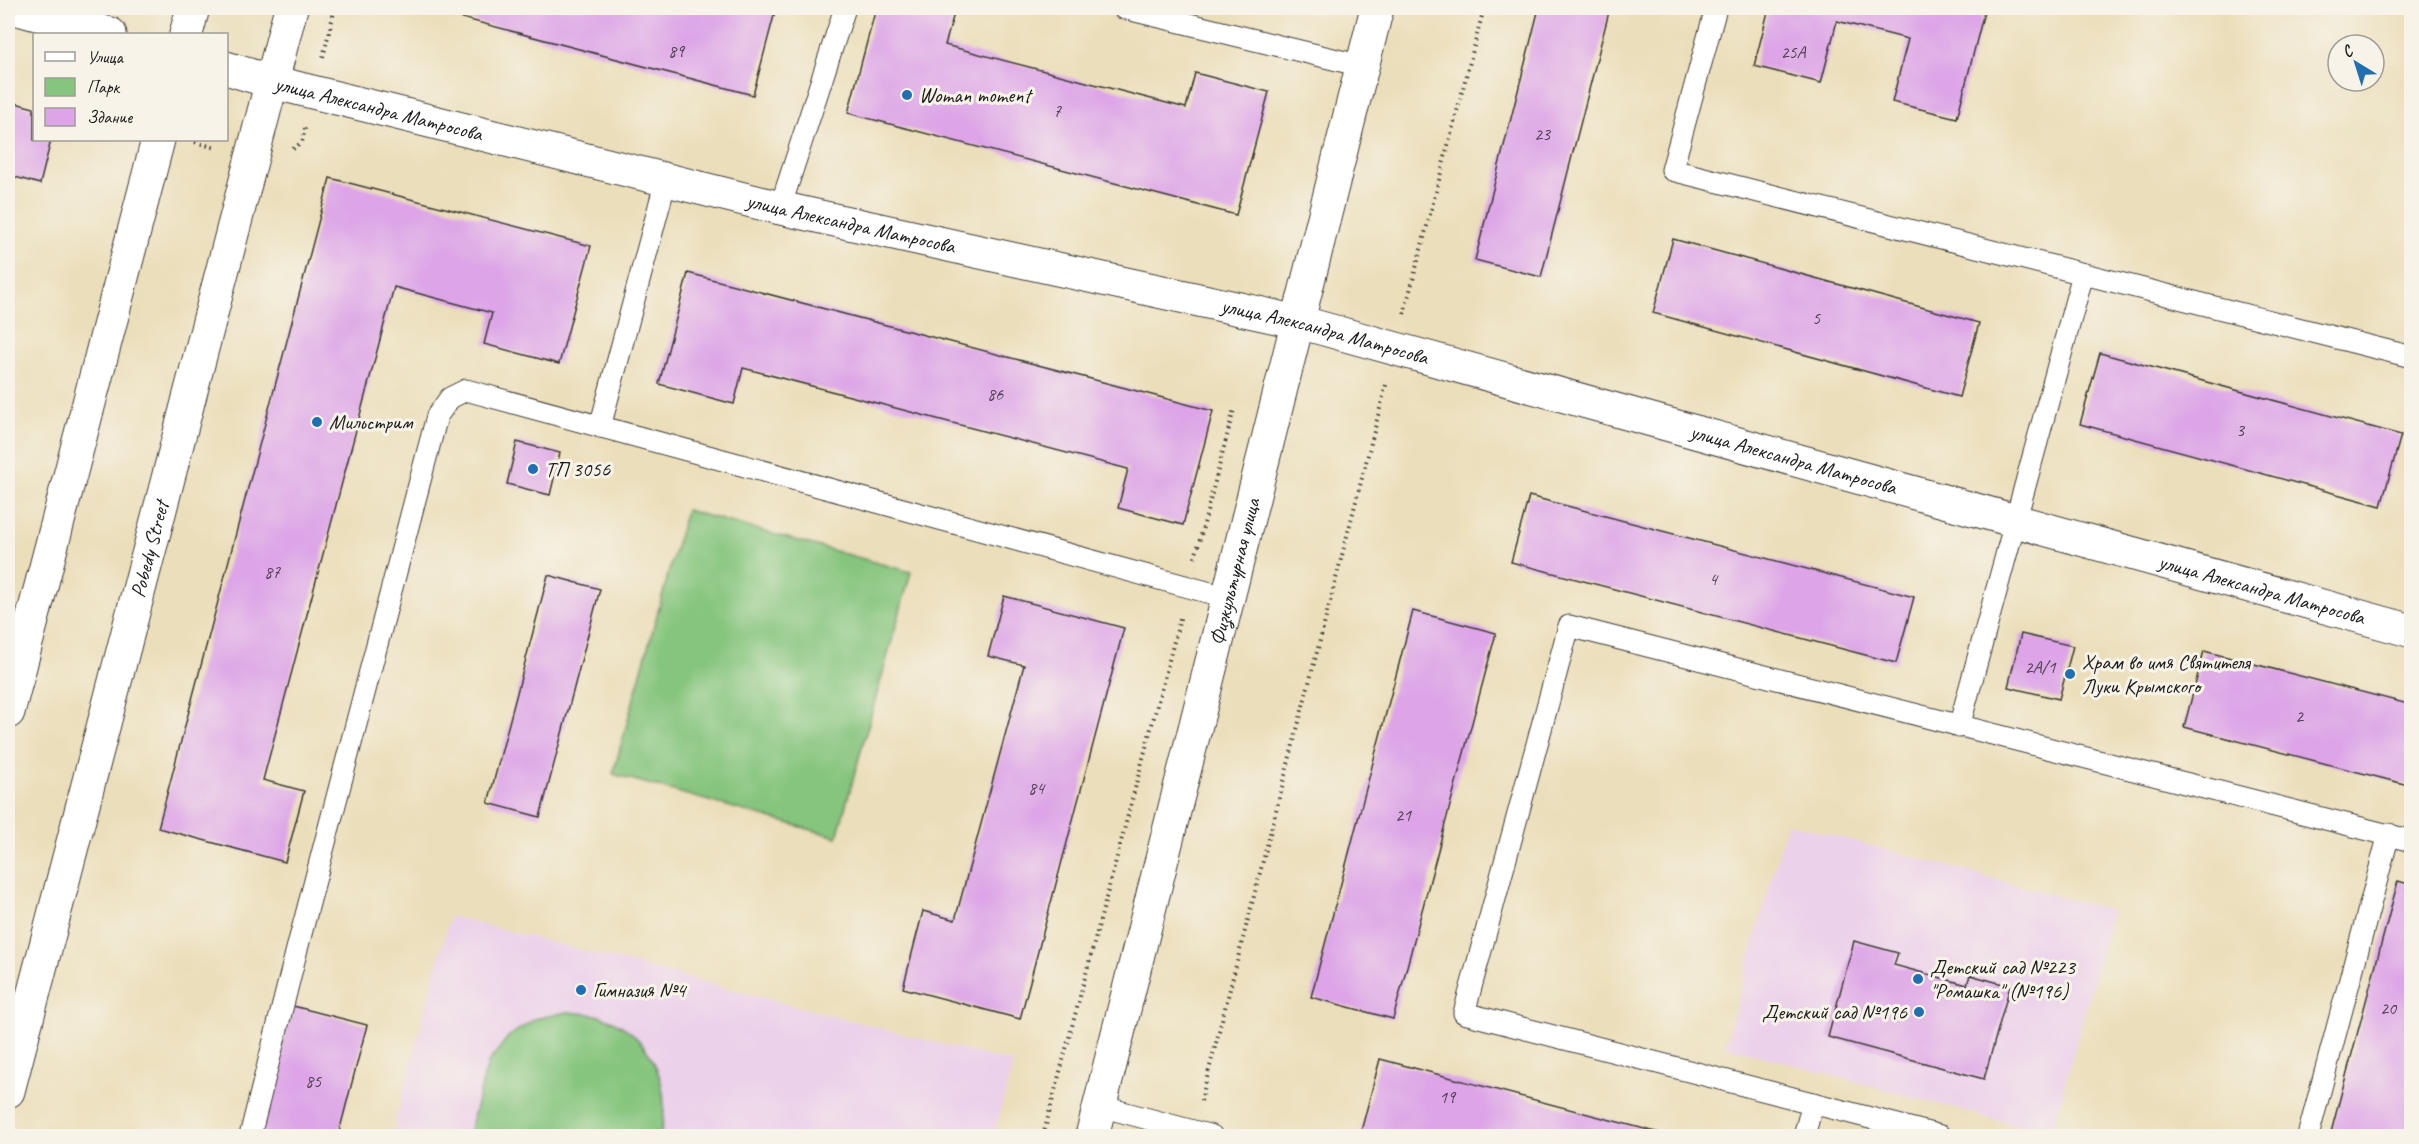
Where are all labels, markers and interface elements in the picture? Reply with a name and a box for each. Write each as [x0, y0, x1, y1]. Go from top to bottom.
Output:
legend [33, 33, 228, 141]
north arrow [2326, 33, 2386, 93]
house number: 89 [668, 40, 686, 62]
text: С [2338, 40, 2358, 62]
house number: 25А [1780, 41, 1807, 63]
text: Улица [87, 46, 124, 68]
street label: улица Александра Матросова [270, 70, 487, 147]
text: Парк [87, 76, 121, 98]
place label: Woman moment [919, 82, 1033, 108]
marker: Woman moment [900, 88, 914, 102]
house number: 7 [1053, 100, 1062, 122]
text: Здание [87, 106, 133, 128]
house number: 23 [1534, 123, 1552, 145]
street label: улица Александра Матросова [742, 187, 959, 259]
street label: улица Александра Матросова [1217, 292, 1433, 371]
house number: 5 [1812, 307, 1821, 329]
house number: 86 [987, 383, 1004, 405]
place label: Мильстрим [329, 409, 414, 435]
marker: Мильстрим [310, 415, 324, 429]
street label: улица Александра Матросова [1686, 418, 1901, 501]
house number: 3 [2236, 419, 2246, 441]
place label: ТП 3056 [545, 456, 611, 482]
marker: ТП 3056 [526, 462, 540, 476]
street label: Физкультурная улица [1204, 494, 1266, 648]
street label: Pobedy Street [125, 495, 175, 600]
street label: улица Александра Матросова [2154, 548, 2370, 631]
house number: 87 [264, 561, 281, 583]
house number: 4 [1709, 568, 1719, 590]
place label: Храм во имя Святителя Луки Крымского [2082, 649, 2251, 699]
house number: 2А/1 [2024, 656, 2056, 678]
marker: Храм во имя Святителя Луки Крымского [2063, 667, 2077, 681]
house number: 2 [2295, 705, 2305, 727]
house number: 84 [1028, 777, 1046, 799]
house number: 21 [1395, 804, 1412, 826]
place label: Детский сад №223 "Ромашка" (№196) [1930, 954, 2076, 1004]
marker: Детский сад №223 "Ромашка" (№196) [1911, 972, 1925, 986]
place label: Гимназия №4 [593, 977, 688, 1003]
marker: Гимназия №4 [574, 983, 588, 997]
house number: 20 [2380, 997, 2398, 1019]
place label: Детский сад №196 [1762, 999, 1908, 1025]
marker: Детский сад №196 [1912, 1005, 1926, 1019]
house number: 85 [305, 1070, 322, 1092]
house number: 19 [1439, 1086, 1457, 1108]

